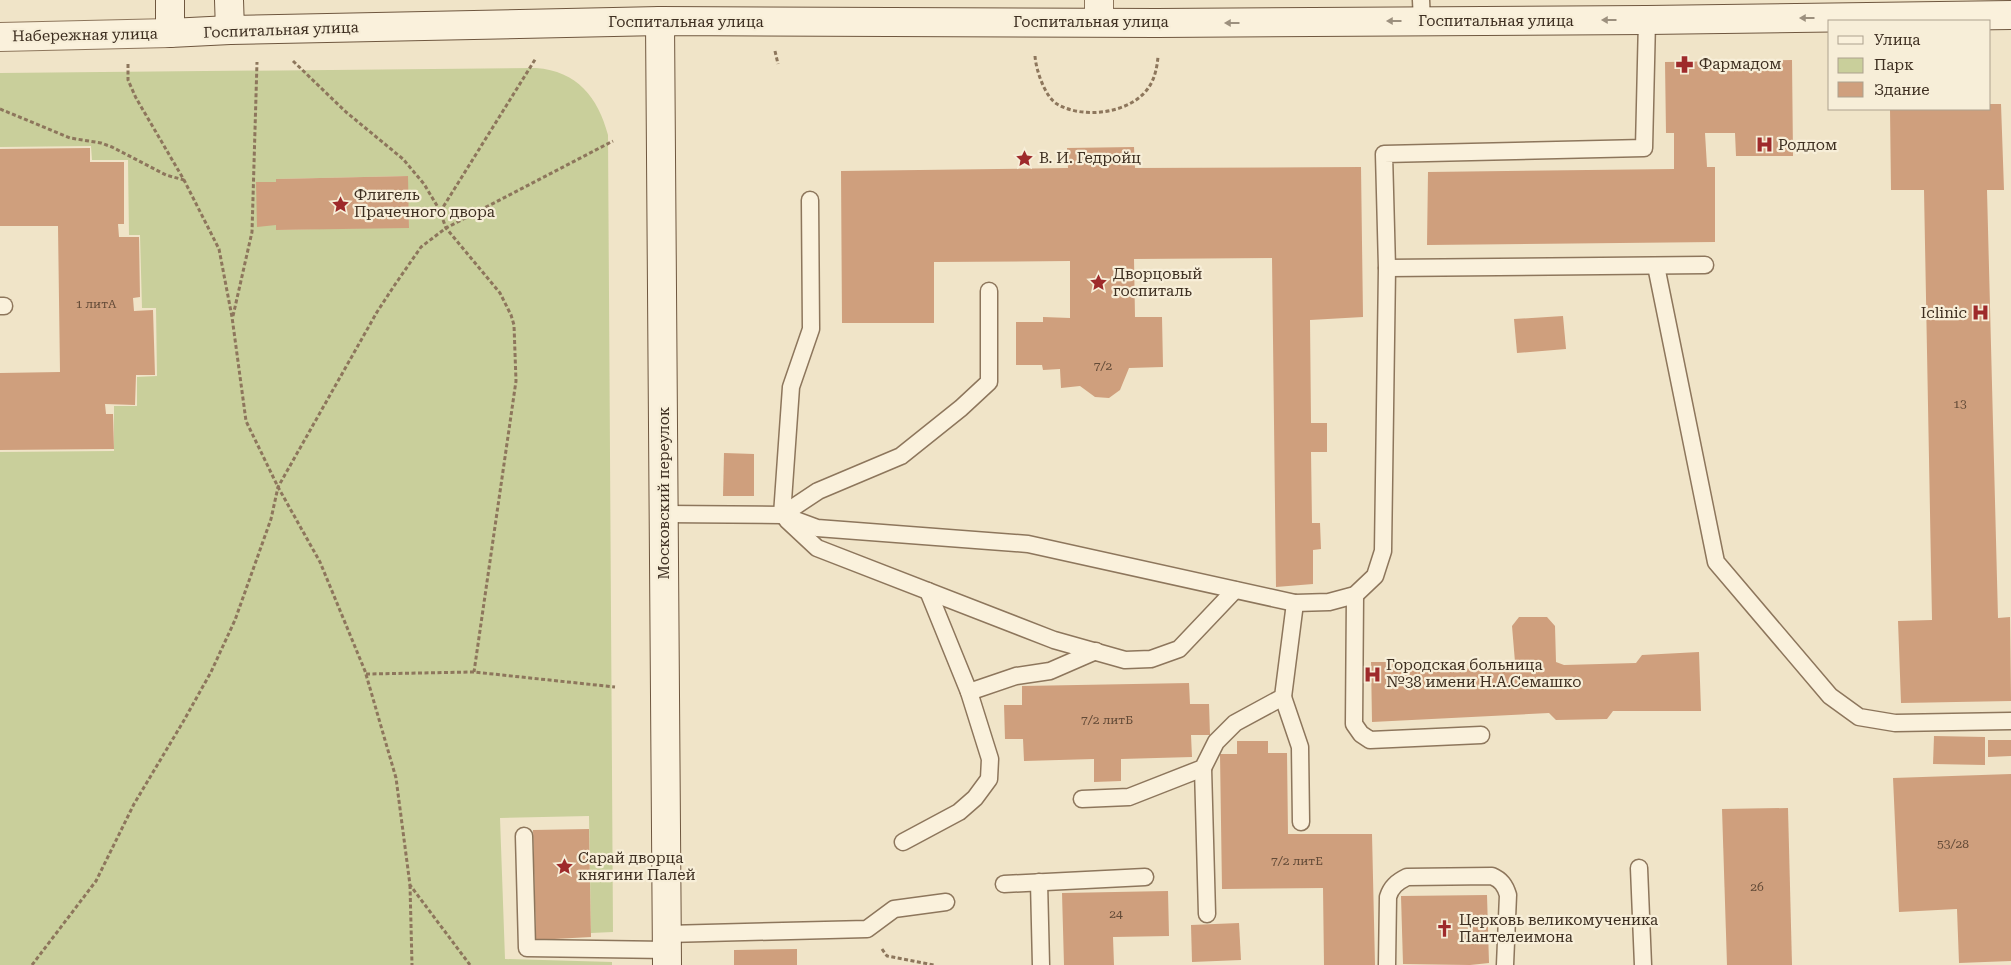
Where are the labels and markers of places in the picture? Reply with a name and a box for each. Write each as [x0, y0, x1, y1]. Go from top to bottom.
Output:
pharmacy icon: Фармадом [1675, 54, 1695, 74]
place label: Фармадом [1699, 55, 1781, 73]
hospital icon: Роддом [1754, 135, 1774, 155]
place label: Роддом [1778, 136, 1837, 154]
place icon: В. И. Гедройц [1015, 148, 1035, 168]
place label: В. И. Гедройц [1039, 149, 1141, 167]
place label: Флигель Прачечного двора [354, 186, 495, 221]
place icon: Флигель Прачечного двора [330, 194, 350, 214]
place label: Дворцовый госпиталь [1113, 265, 1202, 300]
place icon: Дворцовый госпиталь [1089, 273, 1109, 293]
hospital icon: Iclinic [1971, 303, 1991, 323]
place label: Iclinic [1921, 304, 1967, 322]
place label: Городская больница №38 имени Н.А.Семашко [1386, 656, 1581, 691]
hospital icon: Городская больница №38 имени Н.А.Семашко [1362, 664, 1382, 684]
place label: Сарай дворца княгини Палей [578, 849, 696, 884]
place icon: Сарай дворца княгини Палей [554, 857, 574, 877]
place label: Церковь великомученика Пантелеимона [1459, 911, 1658, 946]
church icon: Церковь великомученика Пантелеимона [1435, 919, 1455, 939]

